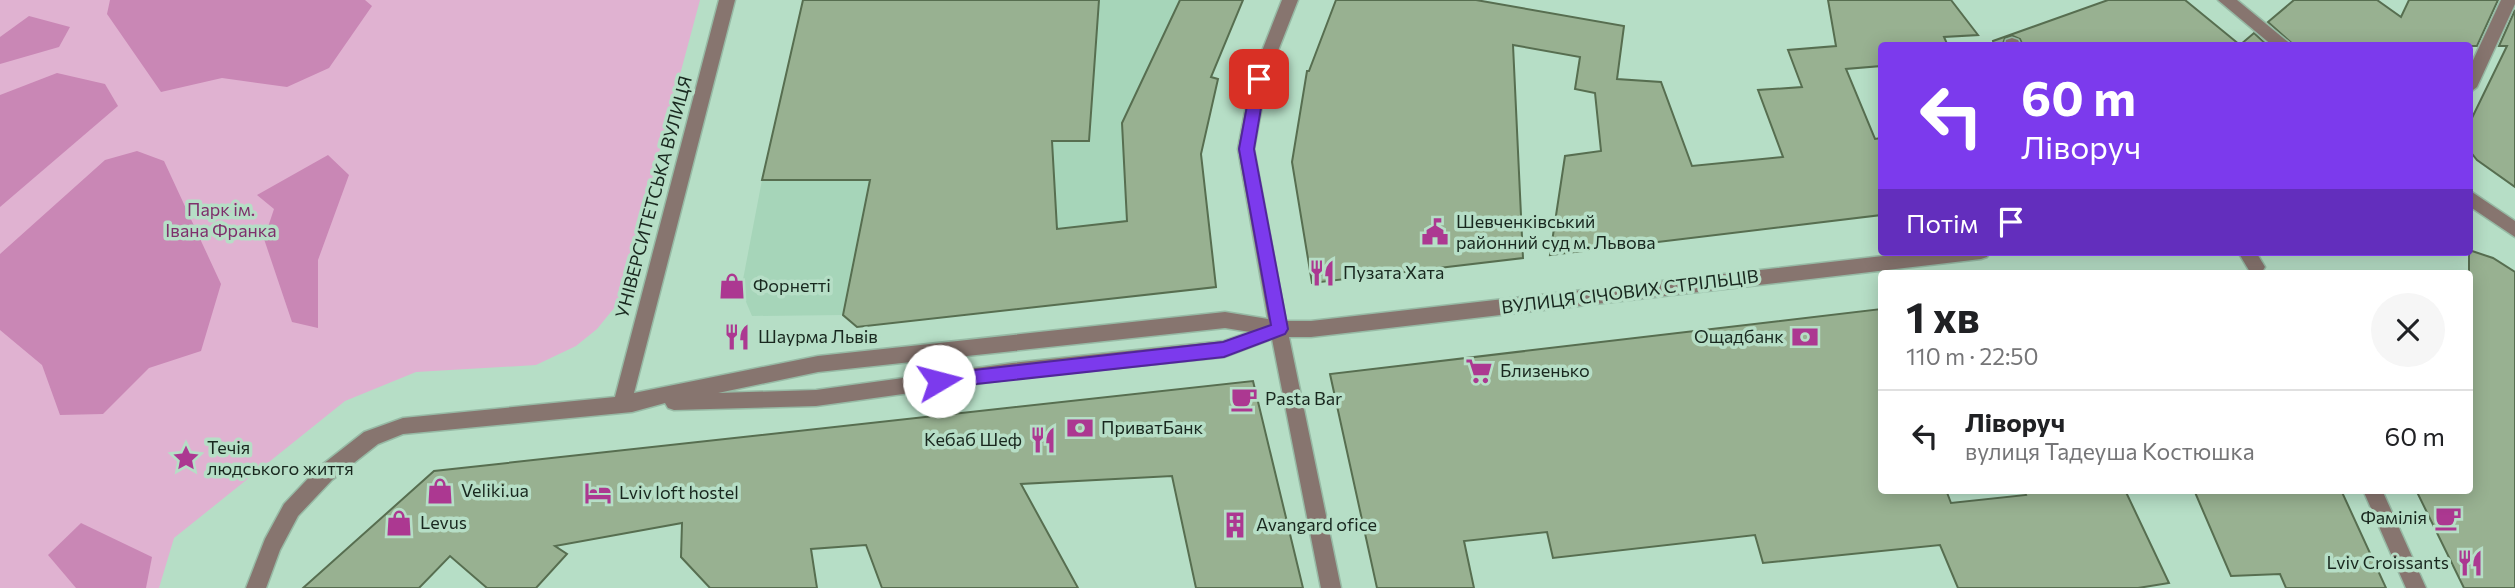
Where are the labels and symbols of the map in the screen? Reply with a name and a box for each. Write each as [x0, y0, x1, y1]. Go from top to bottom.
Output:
pin [1229, 49, 1289, 109]
street label: УНІВЕРСИТЕТСЬКА ВУЛИЦЯ [610, 73, 696, 320]
park label: Парк ім. Івана Франка [165, 198, 277, 241]
place label: Шевченківський районний суд м. Львова [1456, 210, 1656, 253]
public building icon: Шевченківський районний суд м. Львова [1420, 217, 1450, 247]
restaurant icon: Пузата Хата [1307, 258, 1337, 288]
place label: Пузата Хата [1343, 261, 1444, 283]
street label: ВУЛИЦЯ СІЧОВИХ СТРІЛЬЦІВ [1500, 264, 1760, 318]
shop icon: Форнетті [717, 271, 747, 301]
place label: Форнетті [753, 274, 831, 296]
restaurant icon: Шаурма Львів [722, 322, 752, 352]
bank icon: Ощадбанк [1790, 322, 1820, 352]
place label: Шаурма Львів [758, 325, 878, 347]
place label: Ощадбанк [1694, 325, 1784, 347]
position arrow [902, 344, 976, 418]
supermarket icon: Близенько [1464, 356, 1494, 386]
place label: Близенько [1500, 359, 1590, 381]
cafe icon: Pasta Bar [1229, 384, 1259, 414]
place label: Pasta Bar [1265, 387, 1342, 409]
bank icon: ПриватБанк [1065, 413, 1095, 443]
place label: ПриватБанк [1101, 416, 1204, 438]
restaurant icon: Кебаб Шеф [1028, 425, 1058, 455]
place label: Кебаб Шеф [924, 428, 1022, 450]
place label: Течія людського життя [207, 436, 354, 479]
place icon: Течія людського життя [171, 443, 201, 473]
shop icon: Veliki.ua [425, 476, 455, 506]
hotel icon: Lviv loft hostel [583, 478, 613, 508]
place label: Veliki.ua [461, 479, 529, 501]
place label: Lviv loft hostel [619, 481, 739, 503]
cafe icon: Фамілія [2433, 503, 2463, 533]
place label: Фамілія [2360, 506, 2427, 528]
shop icon: Levus [384, 508, 414, 538]
building icon: Avangard ofice [1220, 510, 1250, 540]
place label: Levus [420, 511, 467, 533]
place label: Avangard ofice [1256, 513, 1377, 535]
restaurant icon: Lviv Croissants [2455, 548, 2485, 578]
place label: Lviv Croissants [2326, 551, 2449, 573]

